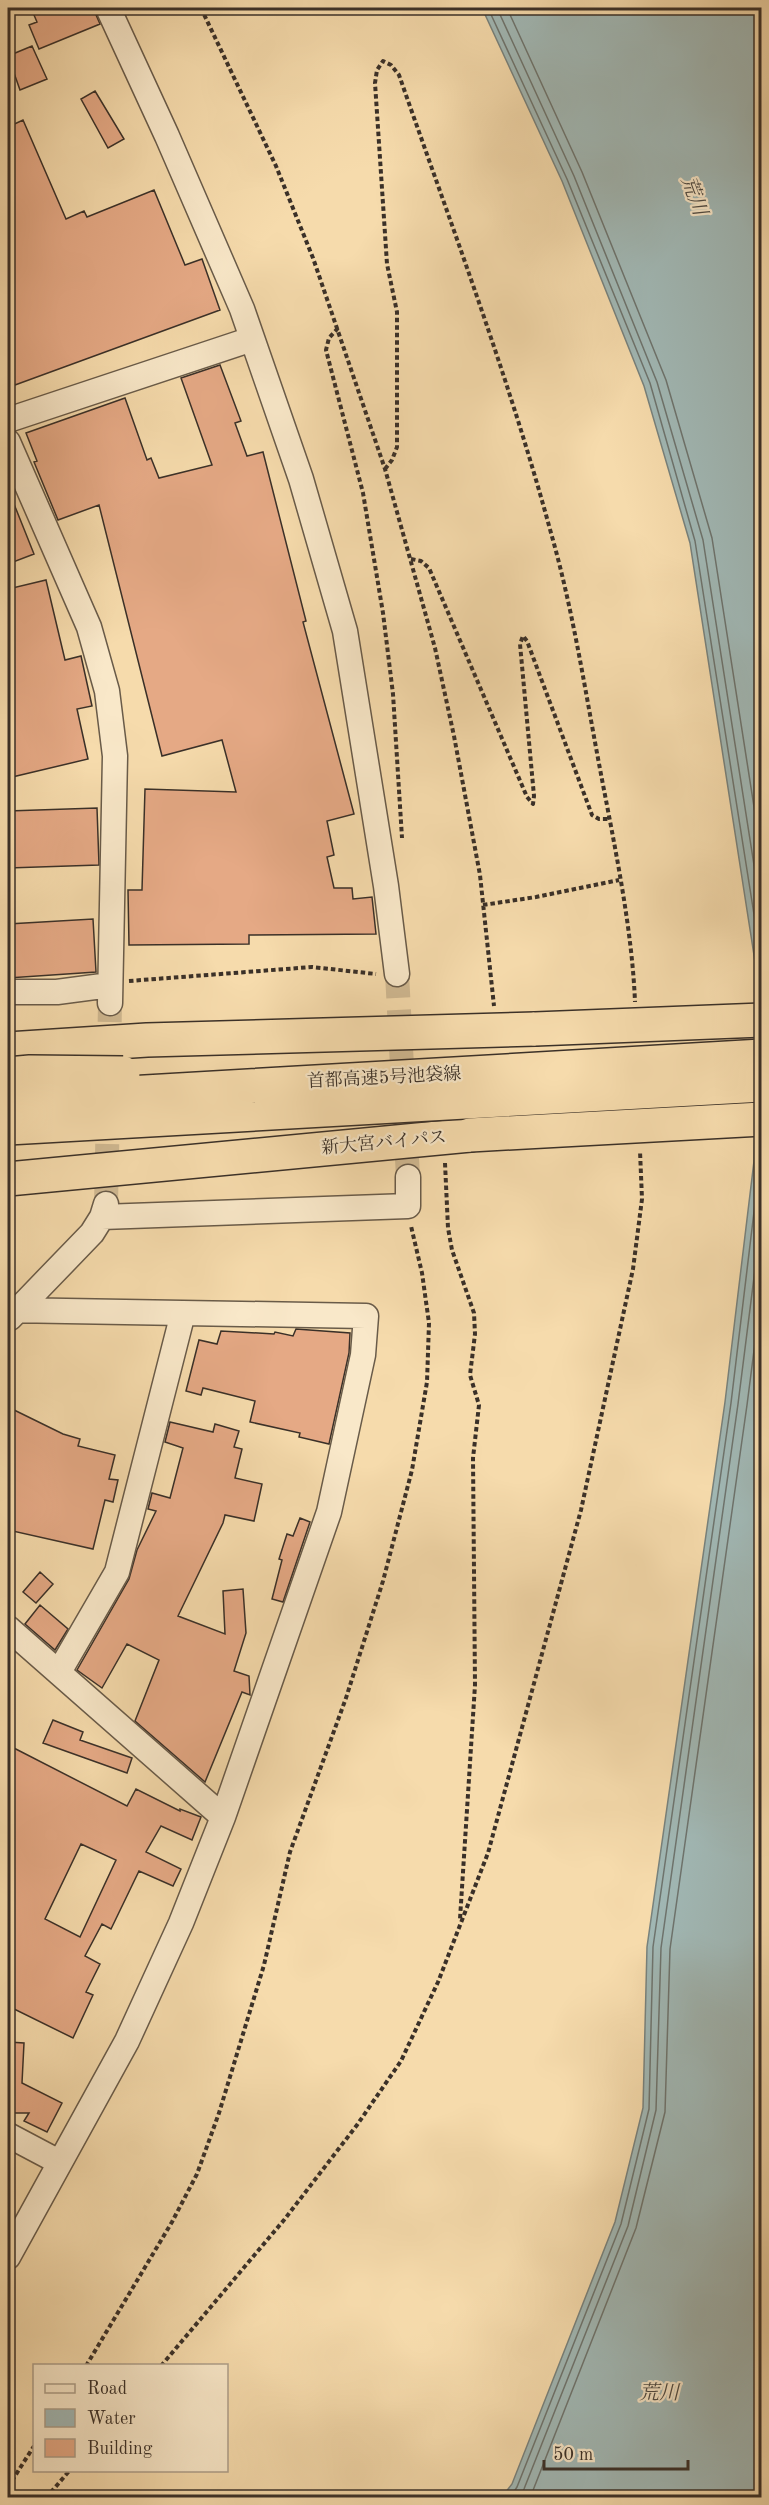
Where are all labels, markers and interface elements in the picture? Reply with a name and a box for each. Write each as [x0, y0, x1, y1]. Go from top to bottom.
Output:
water label: 荒川 [677, 173, 712, 220]
street label: 首都高速5号池袋線 [306, 1063, 462, 1091]
street label: 新大宮バイパス [320, 1127, 447, 1157]
legend [33, 2364, 228, 2472]
text: Road [87, 2380, 127, 2398]
water label: 荒川 [639, 2382, 681, 2404]
text: Water [87, 2410, 136, 2428]
scale bar [544, 2433, 688, 2471]
text: Building [87, 2440, 153, 2458]
text: 50 m [553, 2446, 593, 2464]

